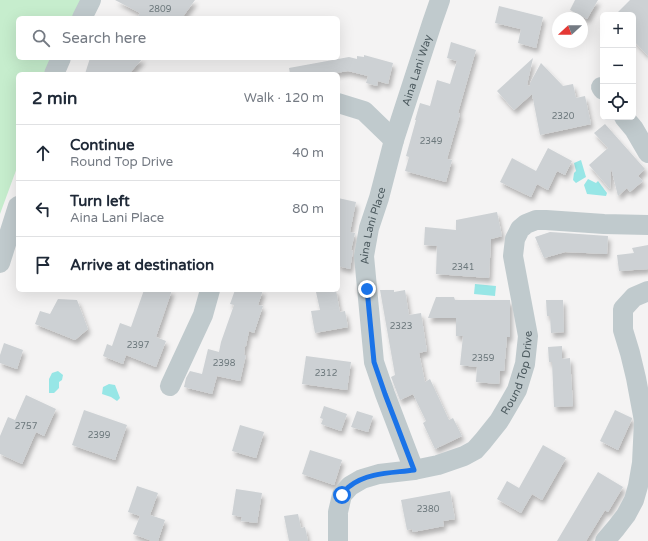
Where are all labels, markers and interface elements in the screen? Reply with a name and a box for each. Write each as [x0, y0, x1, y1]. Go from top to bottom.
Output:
house number: 2809 [149, 4, 172, 15]
north arrow [552, 12, 588, 48]
map controls [600, 12, 636, 120]
button: + [600, 12, 636, 48]
search box [16, 16, 340, 60]
icon: search [30, 27, 52, 49]
text: Search here [62, 29, 146, 47]
street label: Aina Lani Way [399, 33, 435, 108]
button: − [600, 48, 636, 84]
button: locate [600, 84, 636, 120]
text: 2 min [32, 88, 77, 109]
text: Walk · 120 m [244, 90, 324, 106]
house number: 2320 [552, 111, 575, 122]
text: Continue [70, 136, 134, 154]
house number: 2349 [420, 136, 443, 147]
icon: ahead [32, 142, 54, 164]
text: 40 m [292, 145, 324, 161]
text: Round Top Drive [70, 154, 173, 170]
street label: Aina Lani Place [358, 186, 389, 265]
text: Turn left [70, 192, 130, 210]
icon: left [32, 198, 54, 220]
text: 80 m [292, 201, 324, 217]
text: Aina Lani Place [70, 210, 164, 226]
icon: arrive [32, 254, 54, 276]
text: Arrive at destination [70, 256, 214, 274]
house number: 2341 [452, 262, 474, 273]
route end [358, 280, 376, 298]
house number: 2323 [390, 321, 412, 332]
street label: Round Top Drive [498, 330, 535, 417]
house number: 2397 [127, 340, 150, 351]
house number: 2359 [472, 353, 495, 364]
house number: 2398 [213, 358, 236, 369]
house number: 2312 [315, 368, 337, 379]
house number: 2757 [15, 421, 38, 432]
house number: 2399 [88, 430, 111, 441]
route start [333, 486, 351, 504]
house number: 2380 [417, 504, 440, 515]

